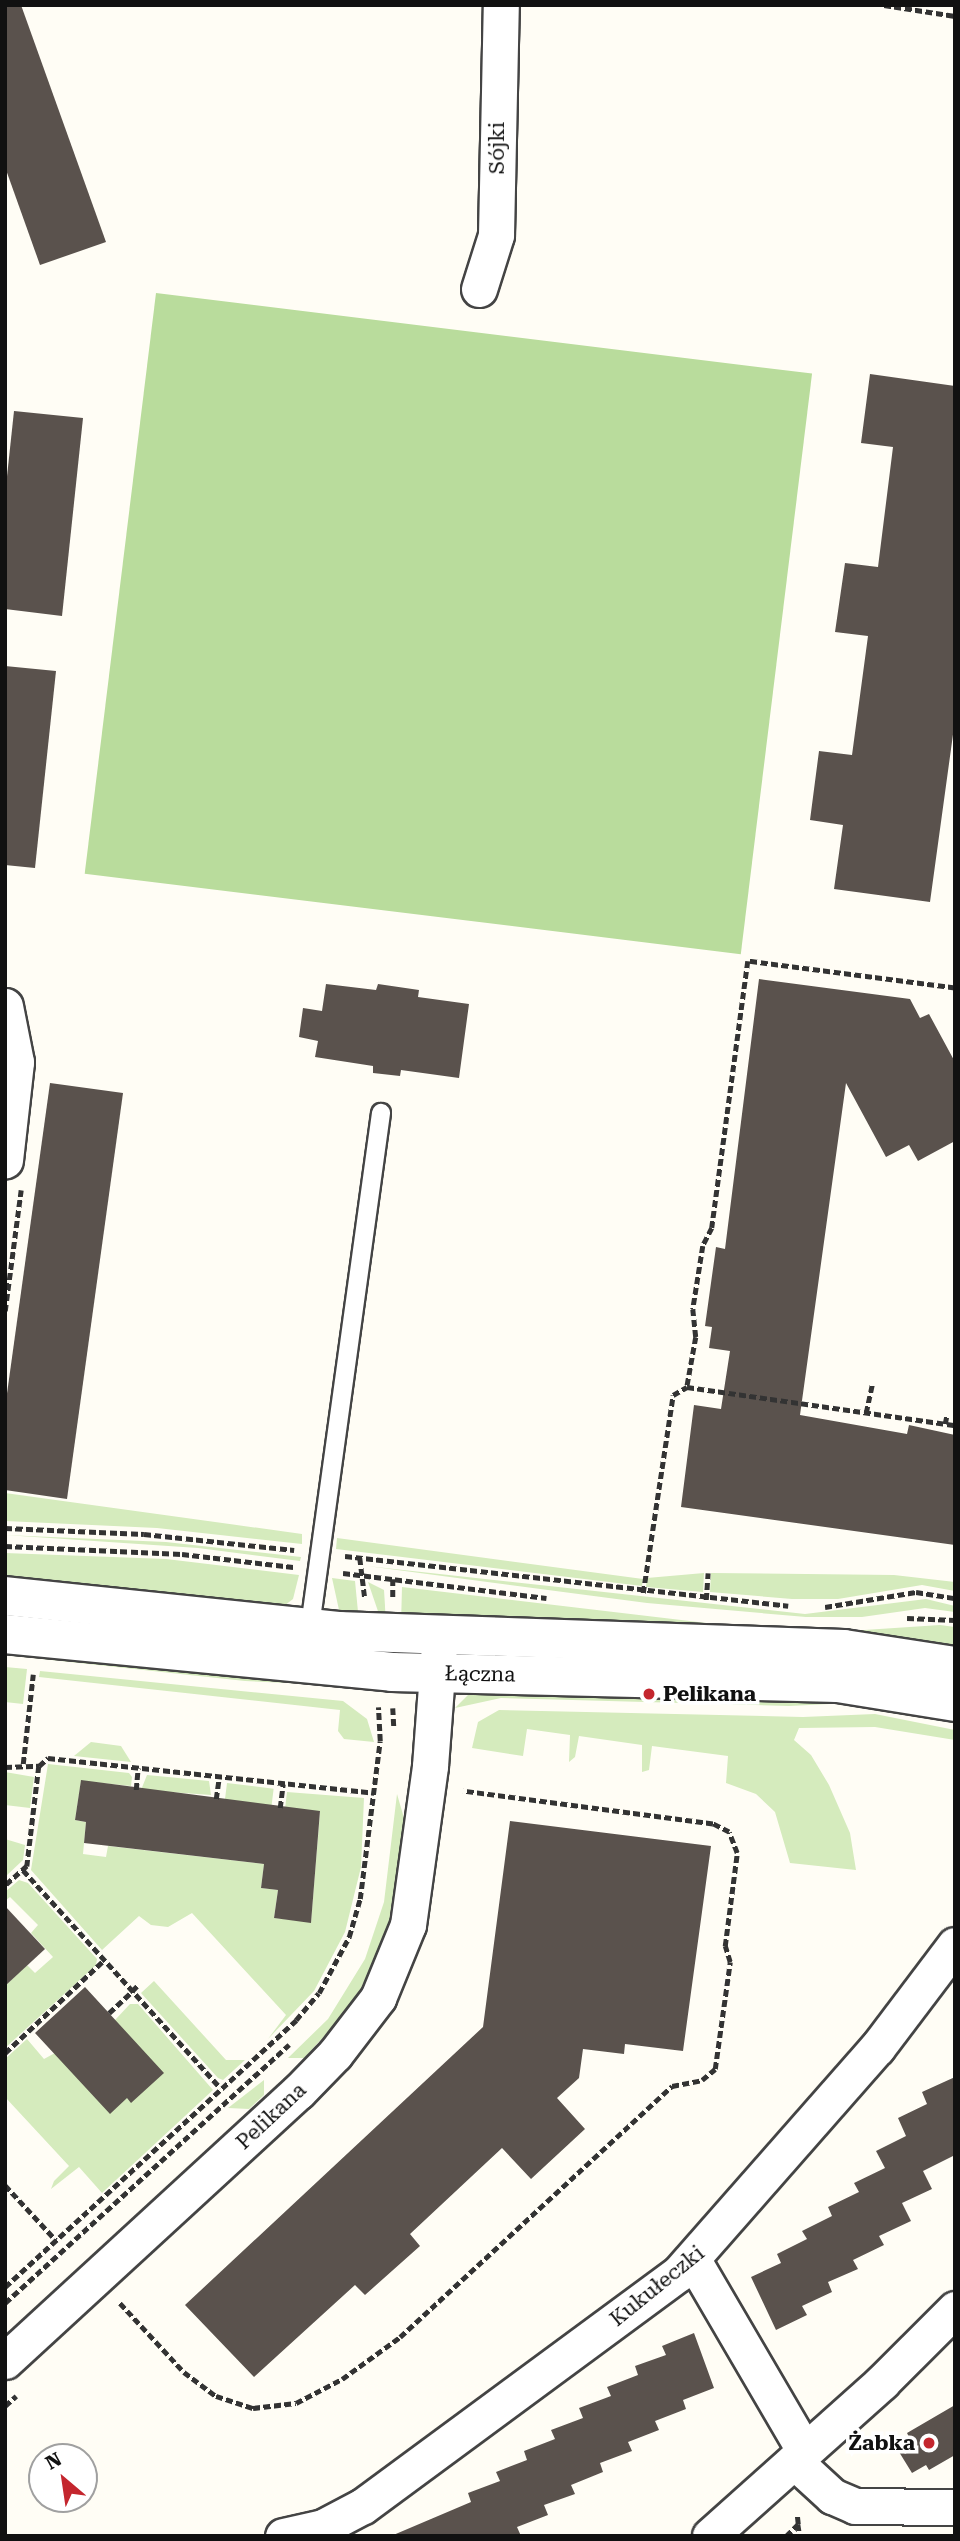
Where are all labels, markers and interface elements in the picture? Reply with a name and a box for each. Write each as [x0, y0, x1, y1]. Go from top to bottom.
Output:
street label: Sójki [484, 122, 510, 174]
street label: Łączna [444, 1661, 516, 1687]
place label: Pelikana [663, 1681, 756, 1707]
marker: Pelikana [641, 1686, 657, 1702]
street label: Pelikana [231, 2077, 311, 2155]
street label: Kukułeczki [605, 2240, 709, 2332]
place label: Żabka [848, 2430, 915, 2456]
marker: Żabka [921, 2435, 937, 2451]
north arrow [28, 2443, 98, 2513]
text: N [42, 2447, 66, 2475]

